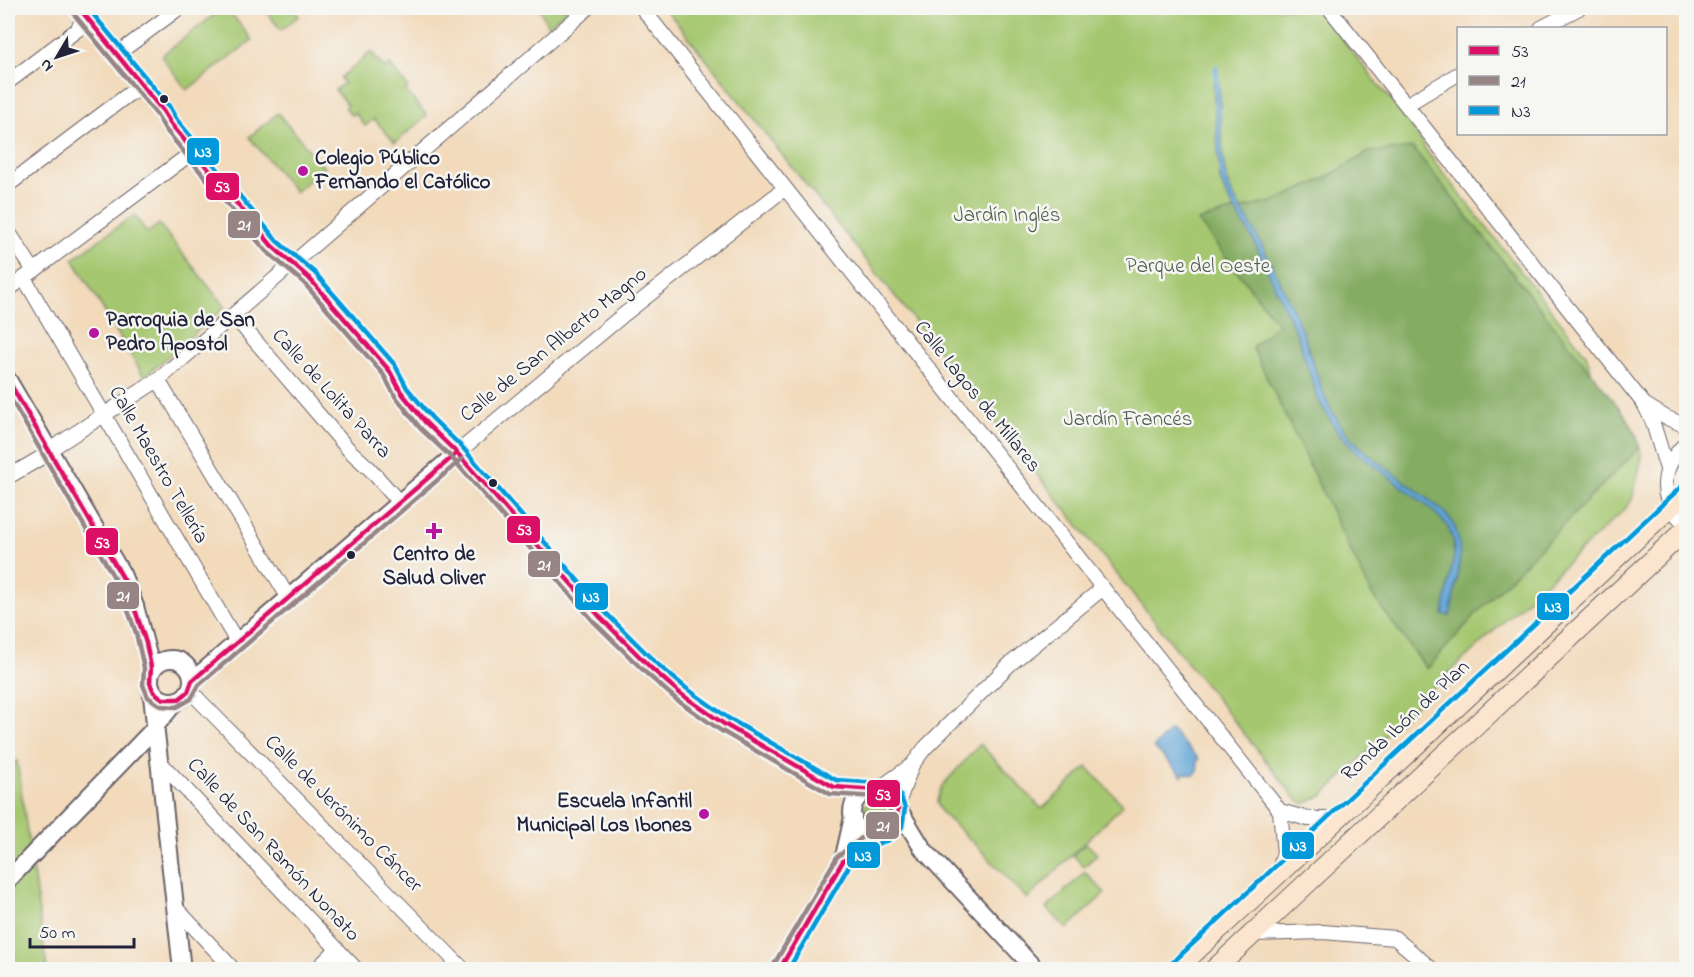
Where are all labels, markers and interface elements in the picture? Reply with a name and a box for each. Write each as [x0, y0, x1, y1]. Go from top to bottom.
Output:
north arrow [27, 27, 87, 87]
legend [1457, 27, 1667, 135]
text: 53 [1511, 40, 1529, 66]
text: N [34, 53, 60, 77]
text: 21 [1511, 70, 1526, 96]
unlabelled marker [158, 93, 170, 105]
text: N3 [1511, 100, 1531, 126]
line badge: N3 [186, 137, 220, 166]
text: N3 [194, 141, 212, 165]
place label: Colegio Público Fernando el Católico [314, 144, 491, 198]
marker: Colegio Público Fernando el Católico [296, 164, 310, 178]
line badge: 53 [205, 172, 240, 201]
text: 53 [214, 176, 230, 200]
park label: Jardín Inglés [954, 201, 1060, 233]
line badge: 21 [227, 210, 261, 239]
text: 21 [236, 214, 251, 238]
park label: Parque del Oeste [1126, 252, 1271, 282]
street label: Calle de San Alberto Magno [454, 260, 655, 432]
place label: Parroquia de San Pedro Apostol [106, 306, 255, 360]
street label: Calle Lagos de Millares [905, 315, 1048, 481]
street label: Calle de Lolita Parra [264, 322, 398, 466]
marker: Parroquia de San Pedro Apostol [87, 326, 101, 340]
street label: Calle Maestro Tellería [100, 380, 216, 550]
park label: Jardín Francés [1064, 405, 1192, 435]
unlabelled marker [487, 477, 499, 489]
line badge: 53 [506, 515, 541, 544]
text: 53 [516, 519, 532, 543]
marker: Centro de Salud Oliver [425, 522, 443, 540]
line badge: 53 [85, 527, 119, 556]
text: 53 [94, 532, 110, 556]
place label: Centro de Salud Oliver [382, 540, 486, 594]
unlabelled marker [345, 549, 357, 561]
line badge: 21 [527, 550, 561, 578]
text: 21 [536, 554, 551, 578]
line badge: 21 [106, 581, 140, 610]
line badge: N3 [574, 582, 609, 611]
text: 21 [115, 585, 130, 609]
text: N3 [582, 586, 600, 610]
line badge: N3 [1536, 592, 1570, 621]
text: N3 [1544, 596, 1562, 620]
street label: Ronda Ibón de Plan [1335, 653, 1477, 789]
street label: Calle de Jerónimo Cáncer [257, 728, 429, 900]
street label: Calle de San Ramón Nonato [180, 751, 367, 949]
line badge: 53 [866, 779, 901, 808]
text: 53 [875, 784, 891, 808]
place label: Escuela Infantil Municipal Los Ibones [517, 787, 692, 841]
marker: Escuela Infantil Municipal Los Ibones [697, 807, 711, 821]
line badge: 21 [865, 811, 900, 840]
text: 21 [875, 815, 890, 839]
line badge: N3 [1281, 831, 1315, 860]
text: N3 [1289, 835, 1307, 859]
line badge: N3 [846, 841, 881, 869]
text: N3 [854, 845, 872, 869]
scale bar [30, 911, 134, 949]
text: 50 m [39, 921, 76, 947]

